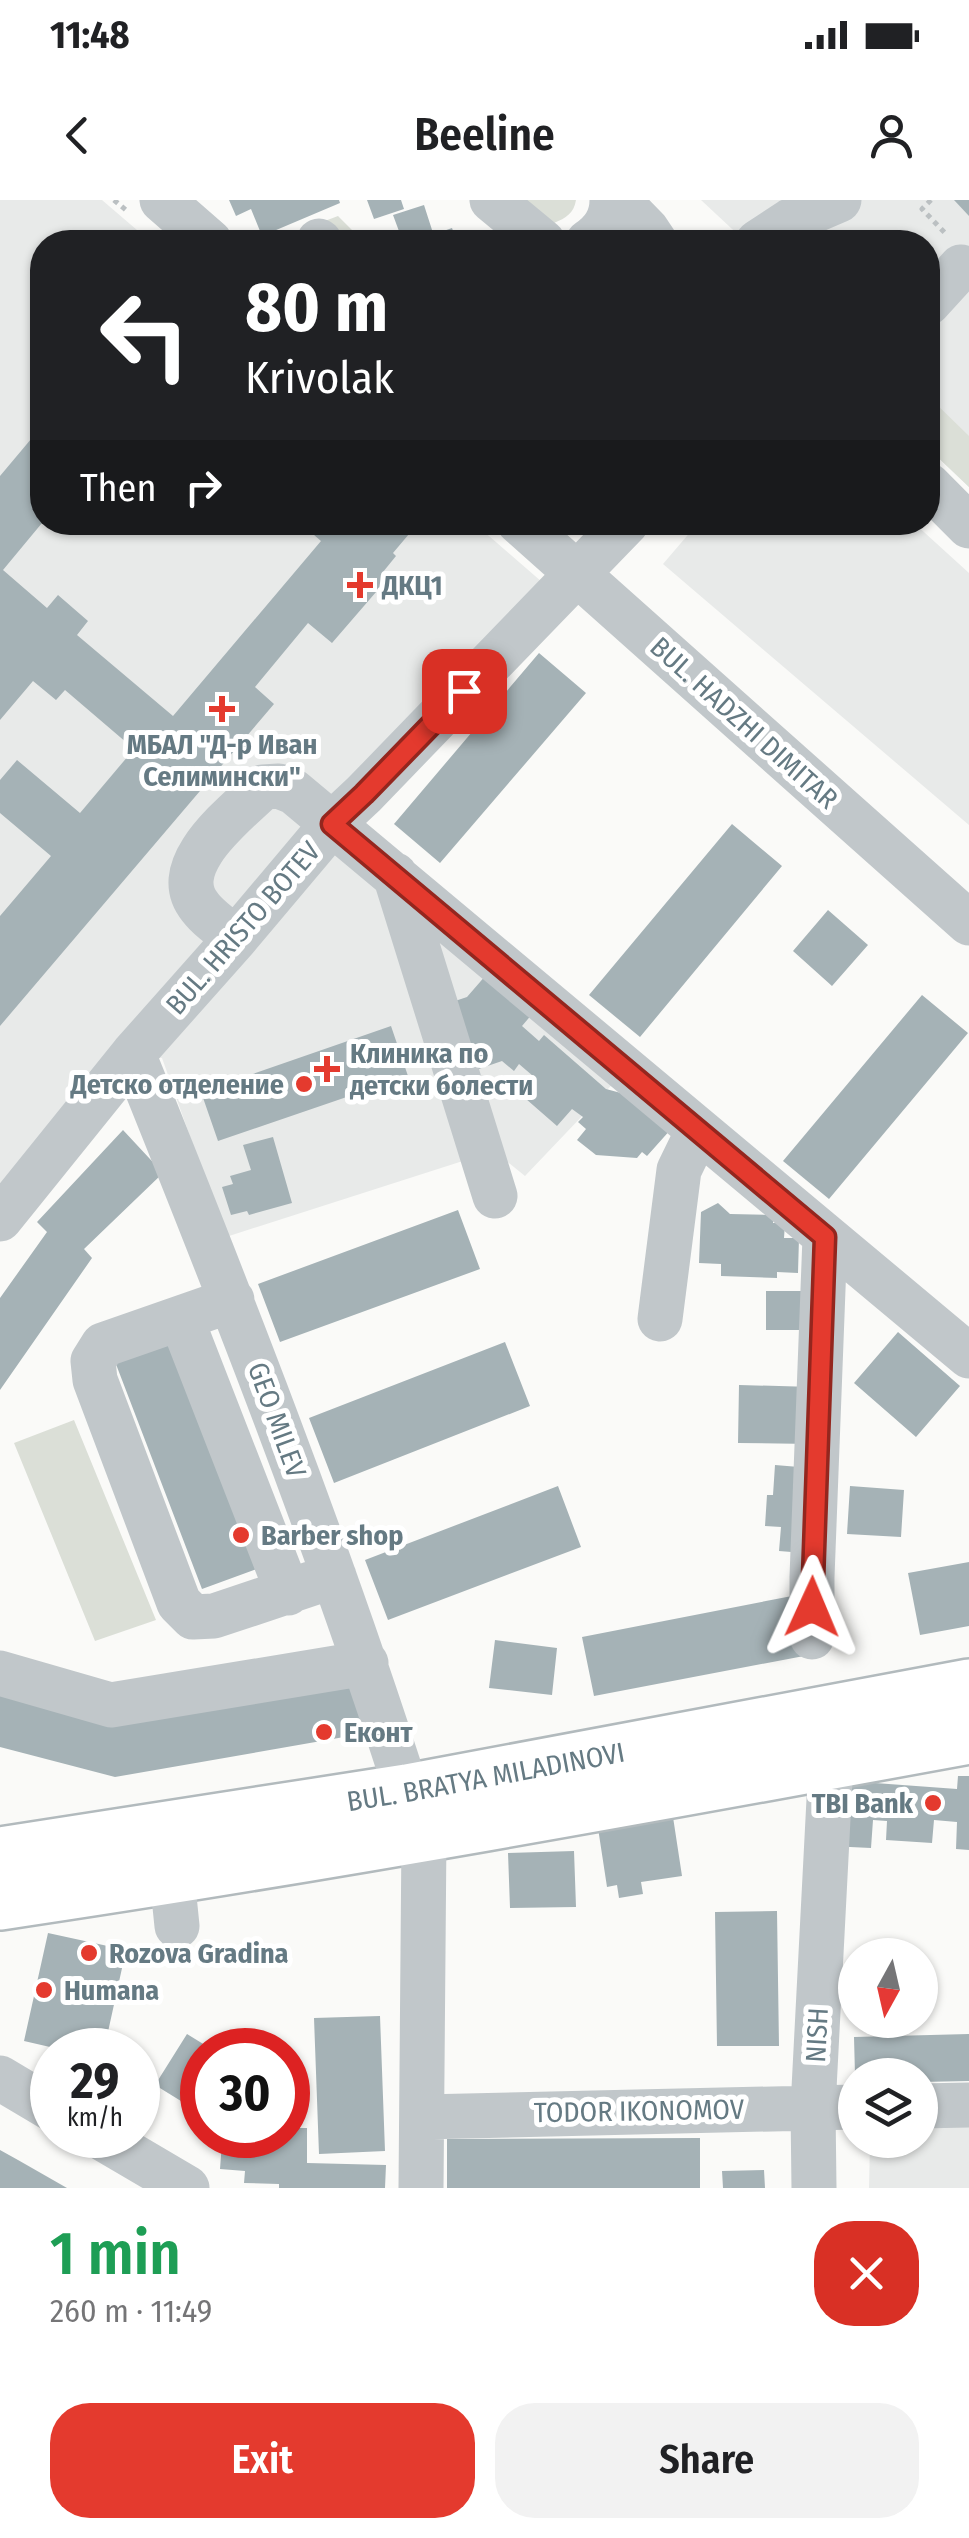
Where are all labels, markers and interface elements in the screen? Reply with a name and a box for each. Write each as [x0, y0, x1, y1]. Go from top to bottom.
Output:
text: 11:48 [50, 12, 130, 58]
icon: back [50, 108, 105, 163]
text: Beeline [414, 108, 555, 162]
icon: person [864, 108, 919, 163]
text: 80 m [245, 266, 388, 350]
icon: left [80, 270, 210, 400]
text: Krivolak [245, 351, 394, 405]
icon: right [176, 460, 231, 515]
text: Then [80, 465, 156, 511]
place label: ДКЦ1 [381, 569, 443, 602]
marker: ДКЦ1 [347, 572, 373, 598]
street label: BUL. HADZHI DIMITAR [644, 630, 844, 816]
pin [422, 649, 507, 734]
icon: arrive [437, 664, 492, 719]
marker: МБАЛ "Д-р Иван Селимински" [209, 696, 235, 722]
place label: МБАЛ "Д-р Иван Селимински" [127, 728, 317, 793]
street label: BUL. HRISTO BOTEV [159, 834, 327, 1021]
place label: Клиника по детски болести [349, 1037, 533, 1102]
marker: Клиника по детски болести [314, 1056, 340, 1082]
place label: Детско отделение [69, 1068, 284, 1101]
marker: Детско отделение [293, 1073, 315, 1095]
street label: GEO MILEV [241, 1358, 313, 1483]
place label: Barber shop [261, 1519, 403, 1552]
marker: Barber shop [230, 1524, 252, 1546]
position arrow [760, 1555, 864, 1659]
place label: Еконт [344, 1716, 413, 1749]
marker: Еконт [313, 1721, 335, 1743]
street label: BUL. BRATYA MILADINOVI [345, 1735, 627, 1818]
place label: TBI Bank [812, 1787, 914, 1820]
marker: TBI Bank [922, 1792, 944, 1814]
place label: Rozova Gradina [109, 1937, 289, 1970]
north arrow [838, 1938, 938, 2038]
map controls [838, 1938, 938, 2158]
marker: Rozova Gradina [78, 1942, 100, 1964]
place label: Humana [64, 1974, 159, 2007]
marker: Humana [33, 1979, 55, 2001]
street label: NISH [799, 2007, 835, 2063]
speed limit sign: 30 [180, 2028, 310, 2158]
text: 29 [71, 2051, 119, 2111]
button: layers [838, 2058, 938, 2158]
street label: TODOR IKONOMOV [534, 2093, 745, 2129]
text: km/h [67, 2103, 123, 2133]
text: 1 min [50, 2218, 181, 2290]
button: close [814, 2221, 919, 2326]
text: 260 m · 11:49 [50, 2292, 212, 2330]
button: Exit [50, 2403, 475, 2518]
button: Share [495, 2403, 919, 2518]

